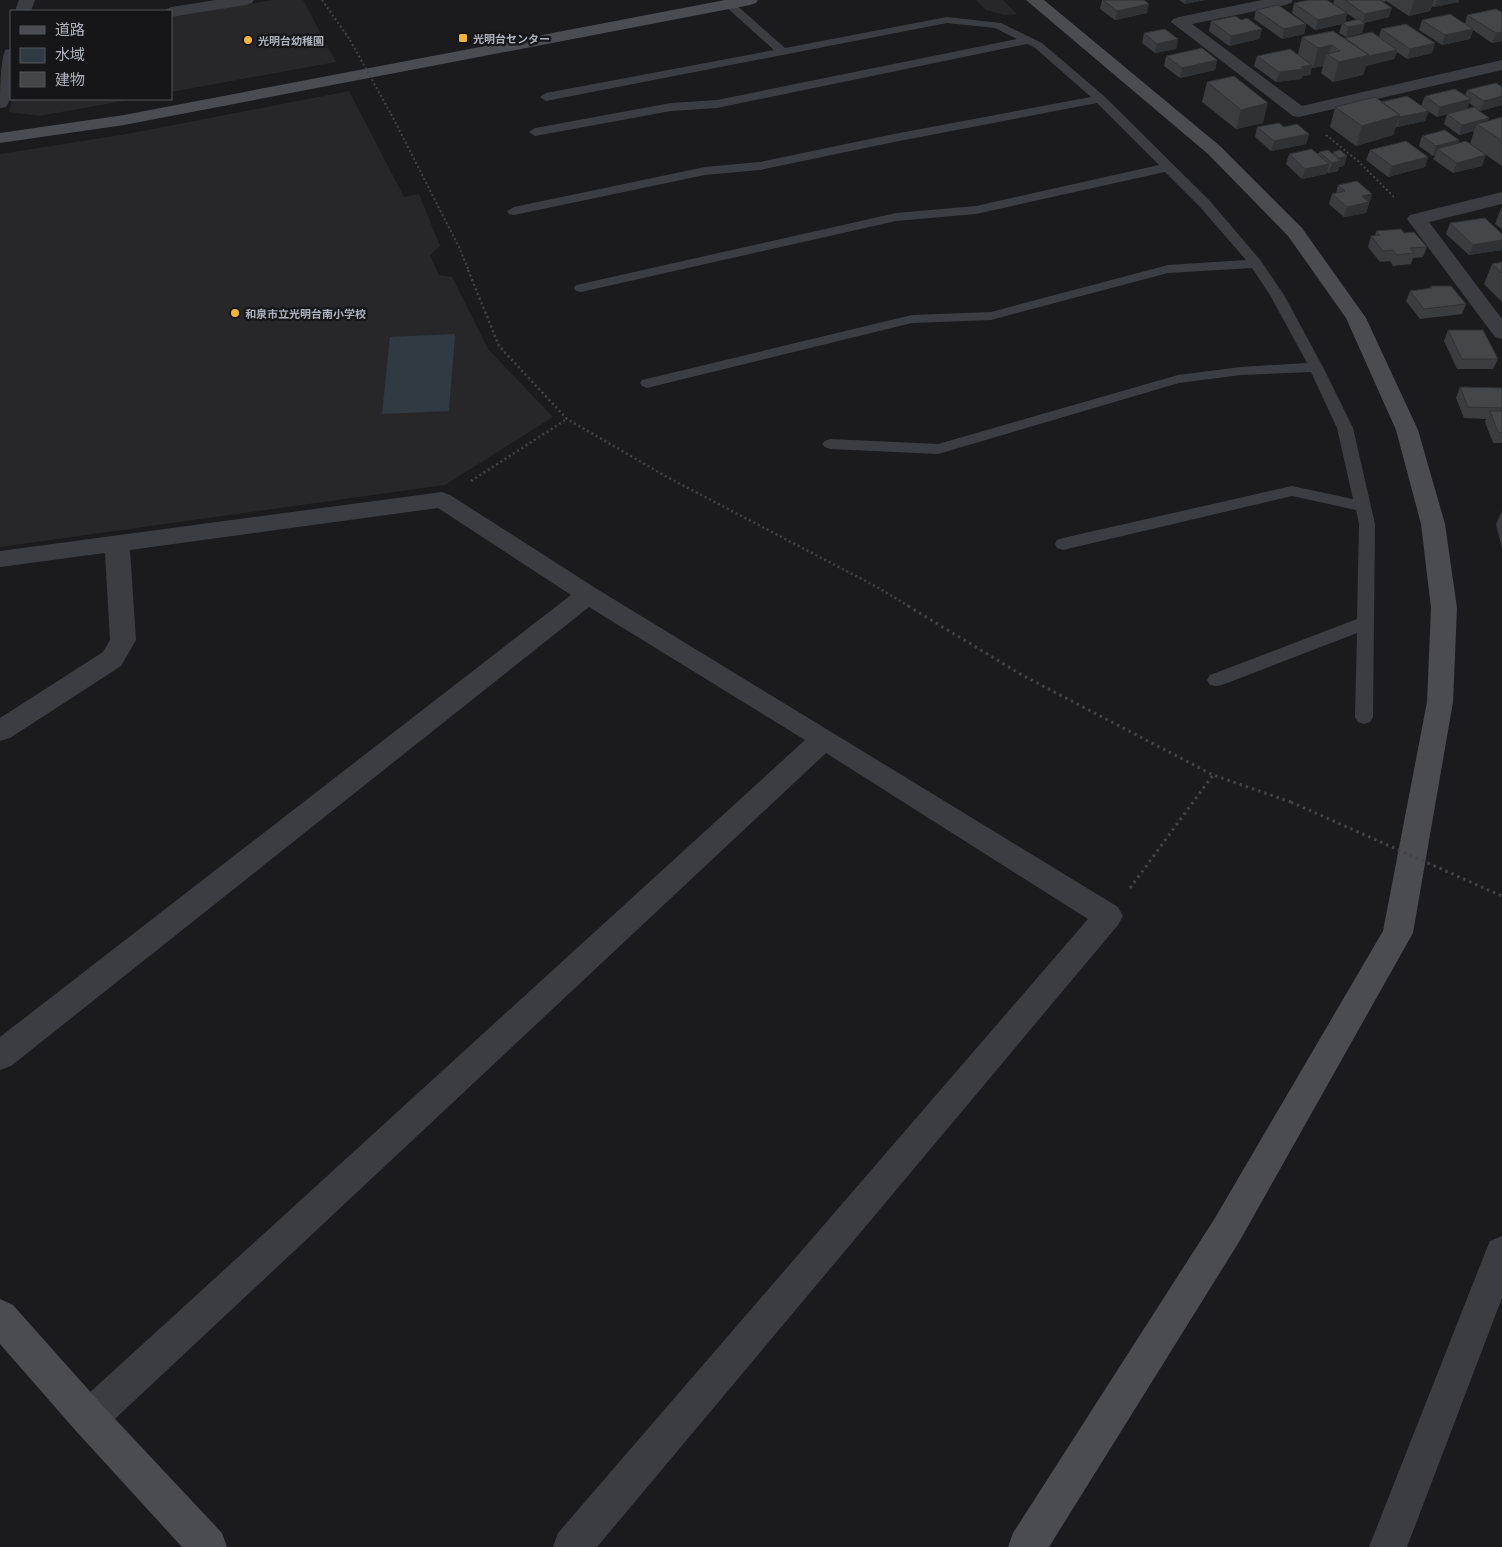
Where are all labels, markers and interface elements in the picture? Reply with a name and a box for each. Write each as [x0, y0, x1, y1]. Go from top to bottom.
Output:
legend [10, 10, 172, 100]
text: 道路 [55, 19, 85, 39]
place label: 光明台センター [473, 31, 550, 46]
marker: 光明台センター [457, 32, 469, 44]
place label: 光明台幼稚園 [258, 33, 324, 48]
marker: 光明台幼稚園 [242, 34, 254, 46]
text: 水域 [55, 44, 85, 64]
text: 建物 [55, 69, 85, 89]
place label: 和泉市立光明台南小学校 [245, 306, 366, 321]
marker: 和泉市立光明台南小学校 [229, 307, 241, 319]

